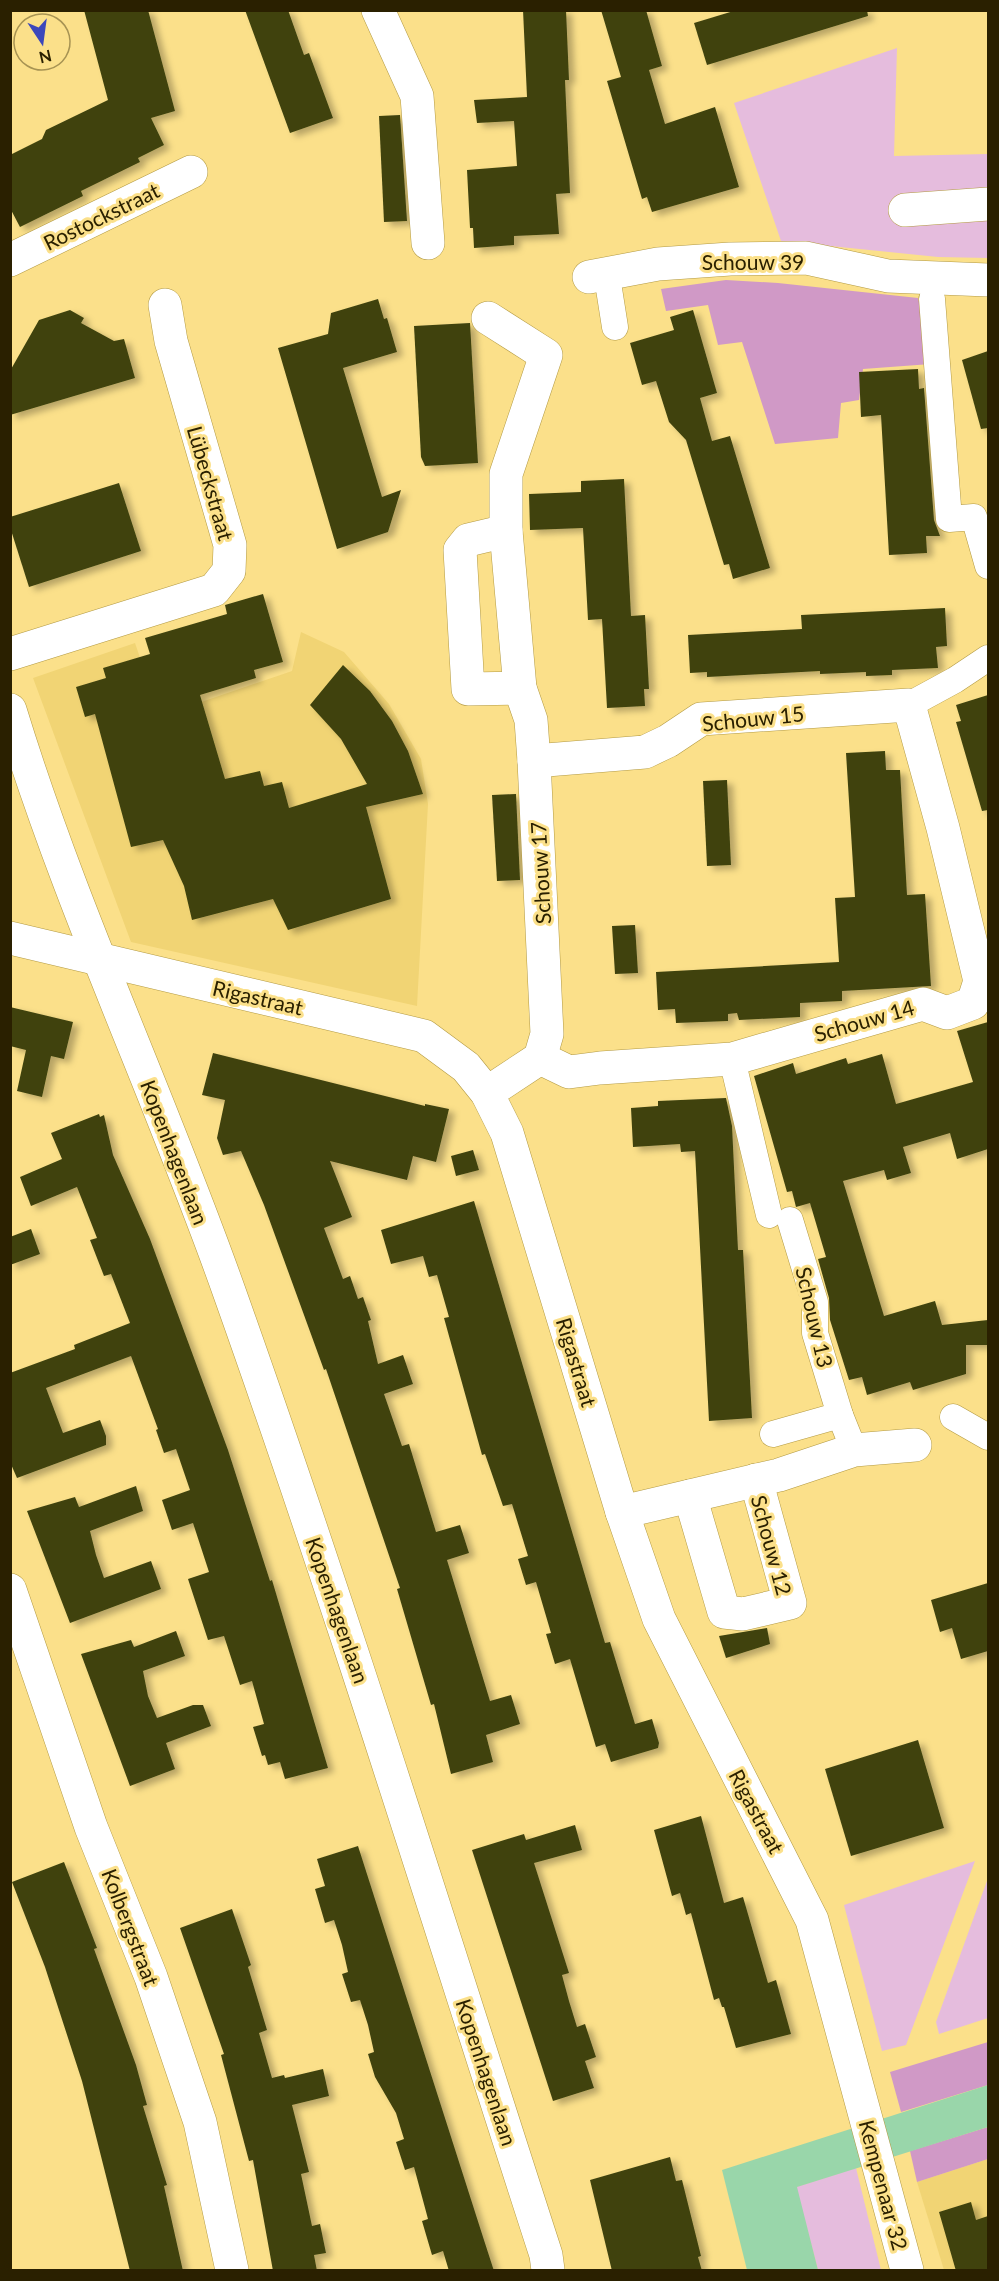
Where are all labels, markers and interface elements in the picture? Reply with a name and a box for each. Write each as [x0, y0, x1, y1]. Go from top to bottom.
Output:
north arrow [12, 12, 72, 72]
text: N [37, 46, 54, 68]
street label: Rostockstraat [39, 177, 163, 255]
street label: Schouw 39 [702, 249, 804, 274]
street label: Lübeckstraat [183, 423, 239, 544]
street label: Schouw 15 [701, 700, 805, 736]
street label: Schouw 17 [525, 821, 555, 925]
street label: Rigastraat [210, 974, 306, 1020]
street label: Schouw 14 [811, 994, 917, 1046]
street label: Kopenhagenlaan [136, 1076, 214, 1228]
street label: Schouw 13 [791, 1264, 839, 1370]
street label: Rigastraat [552, 1314, 603, 1410]
street label: Schouw 12 [747, 1492, 797, 1598]
street label: Kopenhagenlaan [301, 1534, 375, 1686]
street label: Rigastraat [724, 1765, 790, 1858]
street label: Kolbergstraat [97, 1865, 165, 1990]
street label: Kopenhagenlaan [451, 1995, 523, 2149]
street label: Kempenaar 32 [855, 2117, 913, 2253]

